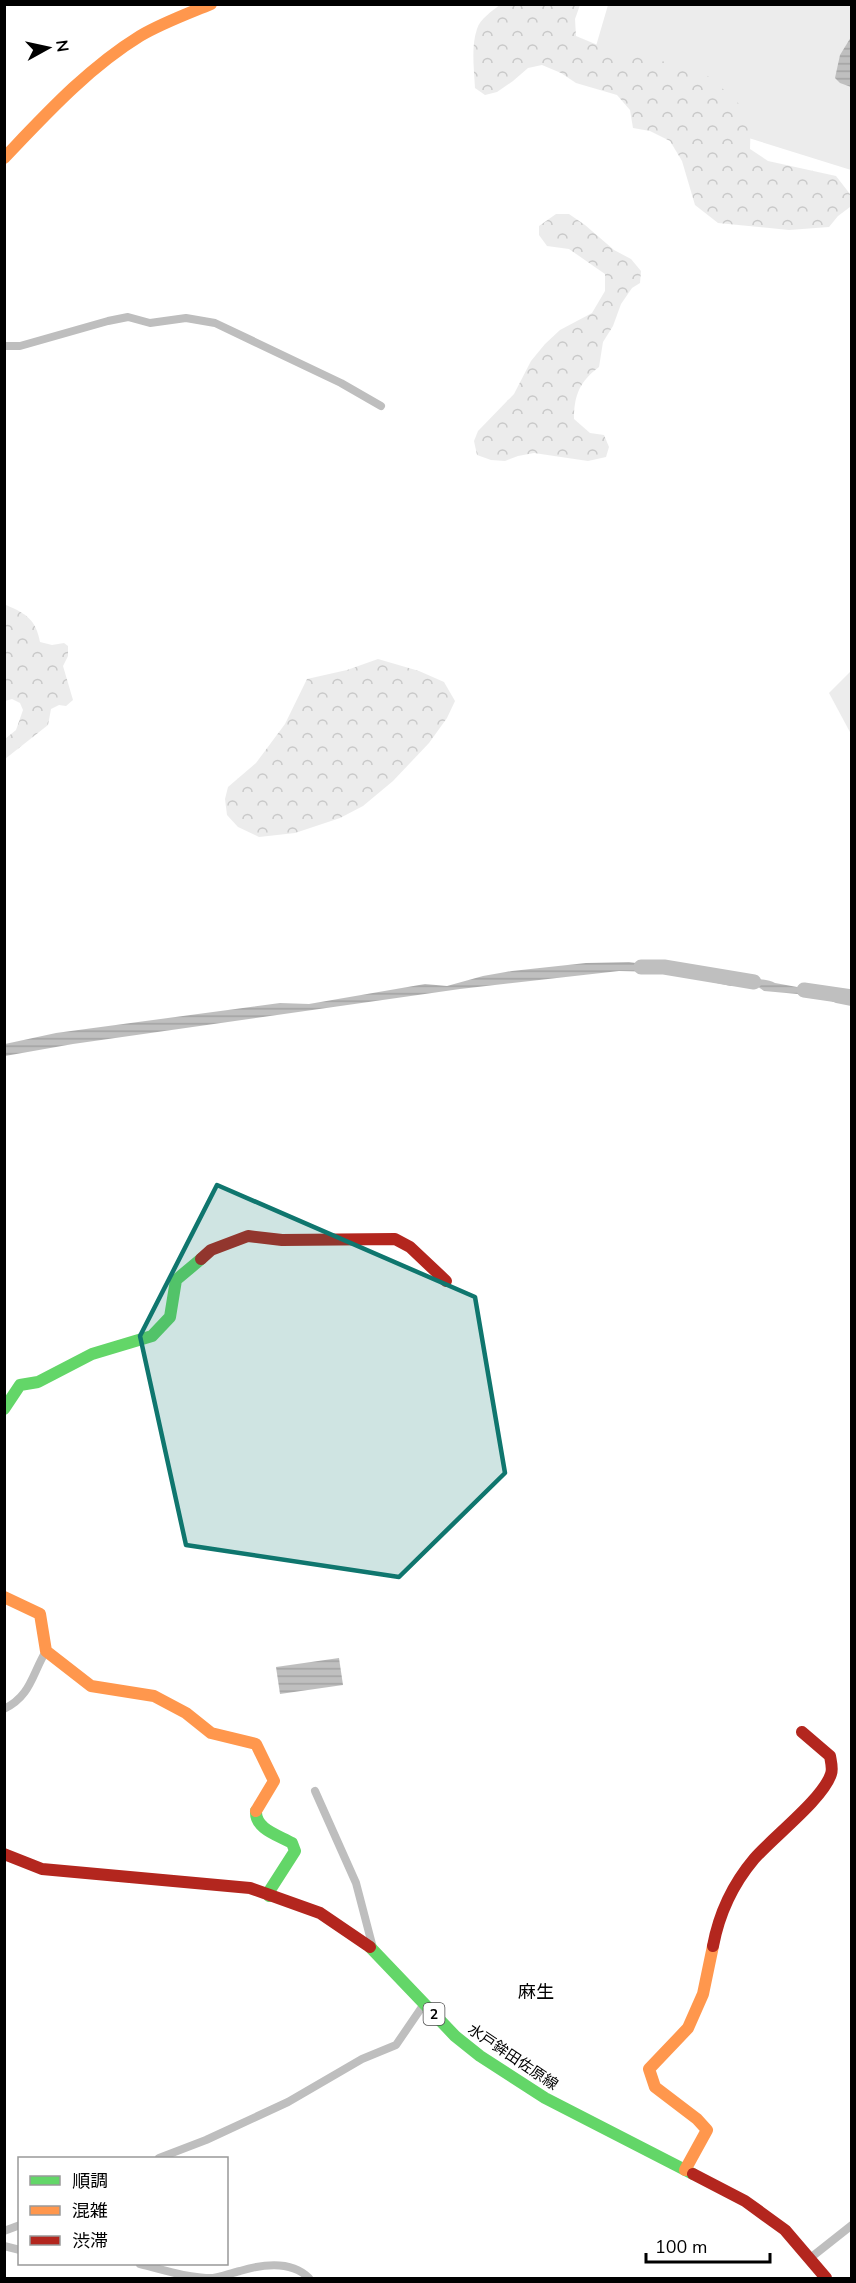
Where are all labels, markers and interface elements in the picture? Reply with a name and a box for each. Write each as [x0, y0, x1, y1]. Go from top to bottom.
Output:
north arrow [18, 18, 78, 78]
text: N [50, 39, 74, 54]
district label: 麻生 [518, 1980, 554, 2004]
road number: 2 [424, 2003, 444, 2025]
street label: 水戸鉾田佐原線 [464, 2019, 562, 2095]
legend [18, 2157, 228, 2265]
text: 順調 [72, 2169, 108, 2193]
text: 混雑 [72, 2199, 108, 2223]
scale bar [646, 2226, 770, 2264]
text: 渋滞 [72, 2229, 108, 2253]
text: 100 m [655, 2235, 707, 2259]

